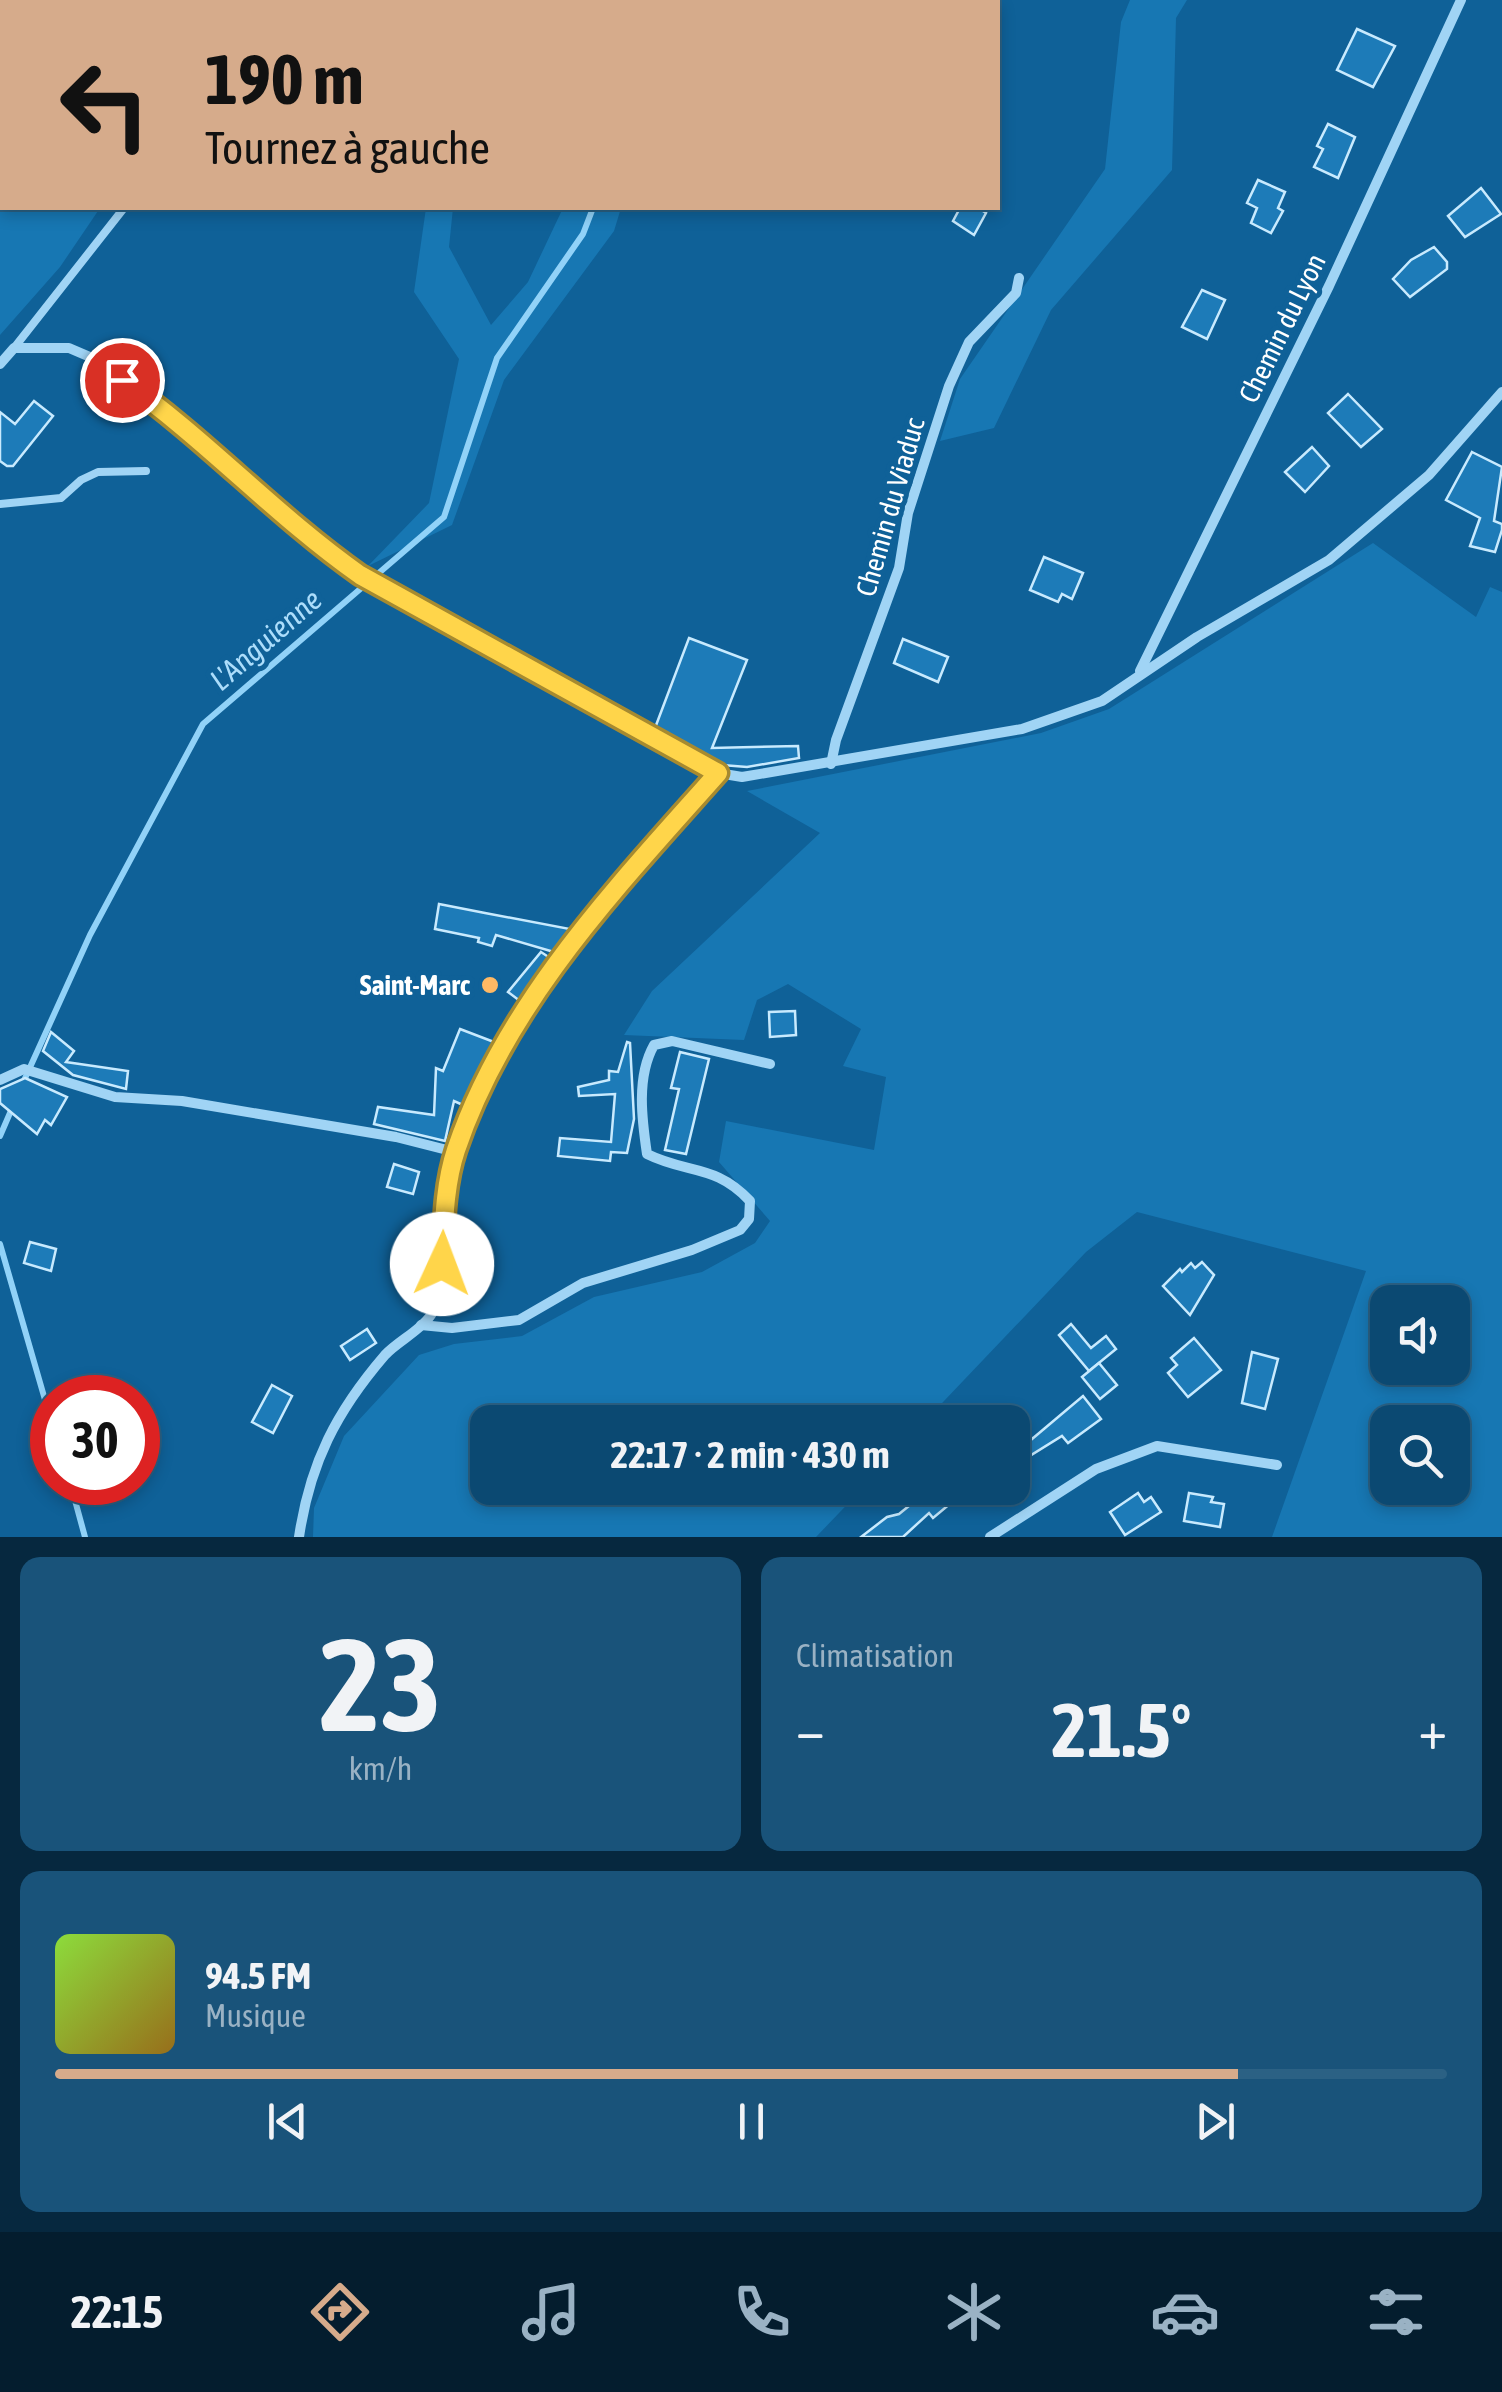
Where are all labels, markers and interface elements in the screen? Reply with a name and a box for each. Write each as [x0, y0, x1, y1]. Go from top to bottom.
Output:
text: 190 m [205, 39, 364, 119]
icon: left [40, 40, 170, 170]
text: Tournez à gauche [205, 122, 490, 174]
street label: Chemin du Lyon [1232, 248, 1332, 408]
pin [80, 338, 165, 423]
icon: arrive [95, 353, 150, 408]
street label: Chemin du Viaduc [849, 414, 931, 600]
water label: L'Anguienne [203, 582, 328, 697]
place label: Saint-Marc [360, 969, 471, 1001]
marker: Saint-Marc [479, 974, 501, 996]
position arrow [390, 1212, 494, 1316]
map controls [1370, 1285, 1470, 1505]
button: sound [1370, 1285, 1470, 1385]
speed limit sign: 30 [30, 1375, 160, 1505]
button: search [1370, 1405, 1470, 1505]
text: 22:17 · 2 min · 430 m [610, 1433, 890, 1476]
text: 23 [319, 1610, 442, 1759]
text: Climatisation [796, 1637, 954, 1674]
text: 21.5° [1052, 1687, 1191, 1773]
text: − [796, 1698, 825, 1761]
text: + [1418, 1698, 1447, 1761]
text: km/h [349, 1750, 412, 1787]
text: 94.5 FM [205, 1954, 311, 1997]
text: Musique [205, 1997, 306, 2034]
icon: previous [260, 2094, 315, 2149]
icon: pause [724, 2094, 779, 2149]
icon: next [1188, 2094, 1243, 2149]
icon: directions [305, 2277, 375, 2347]
icon: music [516, 2277, 586, 2347]
icon: phone [727, 2277, 797, 2347]
icon: climate [939, 2277, 1009, 2347]
icon: car [1150, 2277, 1220, 2347]
icon: filters [1361, 2277, 1431, 2347]
text: 22:15 [71, 2286, 163, 2338]

